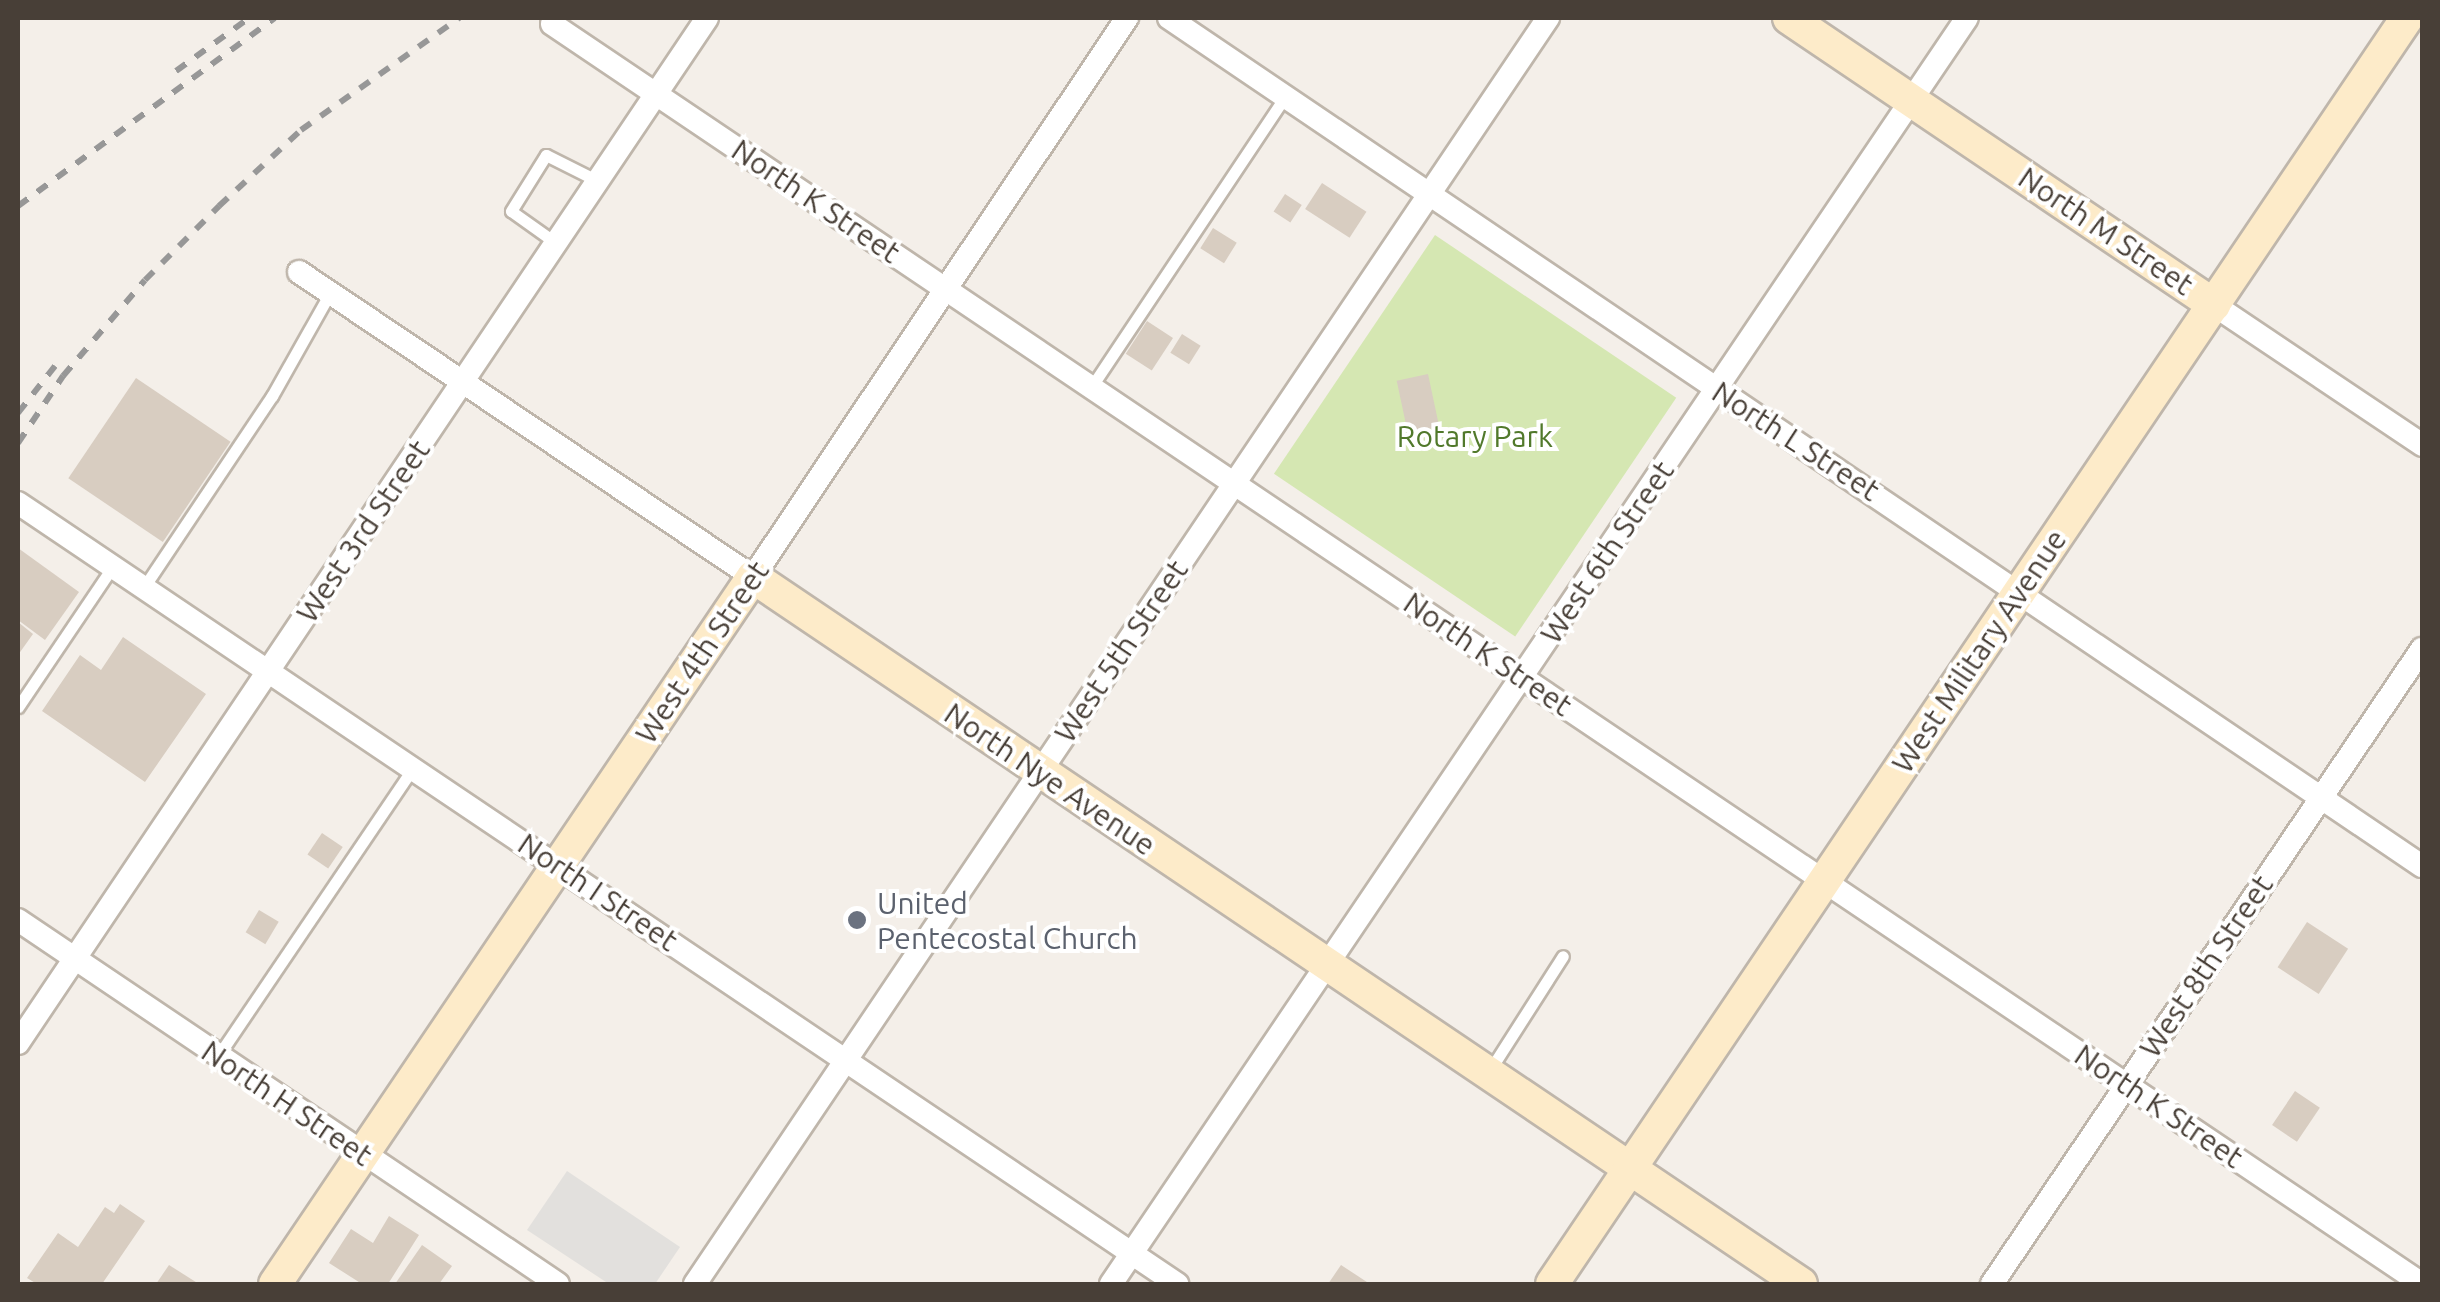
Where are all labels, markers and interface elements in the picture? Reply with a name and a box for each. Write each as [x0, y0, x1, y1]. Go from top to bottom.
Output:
street label: North K Street [725, 132, 907, 270]
street label: North M Street [2012, 159, 2200, 303]
street label: North L Street [1706, 374, 1886, 508]
park label: Rotary Park [1397, 418, 1553, 454]
street label: West 3rd Street [289, 433, 437, 629]
street label: West 6th Street [1533, 454, 1681, 650]
street label: West Military Avenue [1884, 523, 2074, 779]
street label: West 5th Street [1047, 553, 1195, 749]
street label: West 4th Street [628, 554, 776, 750]
street label: North K Street [1397, 585, 1579, 723]
street label: North Nye Avenue [938, 695, 1162, 863]
street label: North I Street [511, 826, 685, 958]
street label: West 8th Street [2132, 868, 2280, 1064]
place label: United Pentecostal Church [877, 885, 1138, 956]
marker: United Pentecostal Church [846, 909, 868, 931]
street label: North H Street [195, 1033, 379, 1173]
street label: North K Street [2068, 1037, 2250, 1175]

